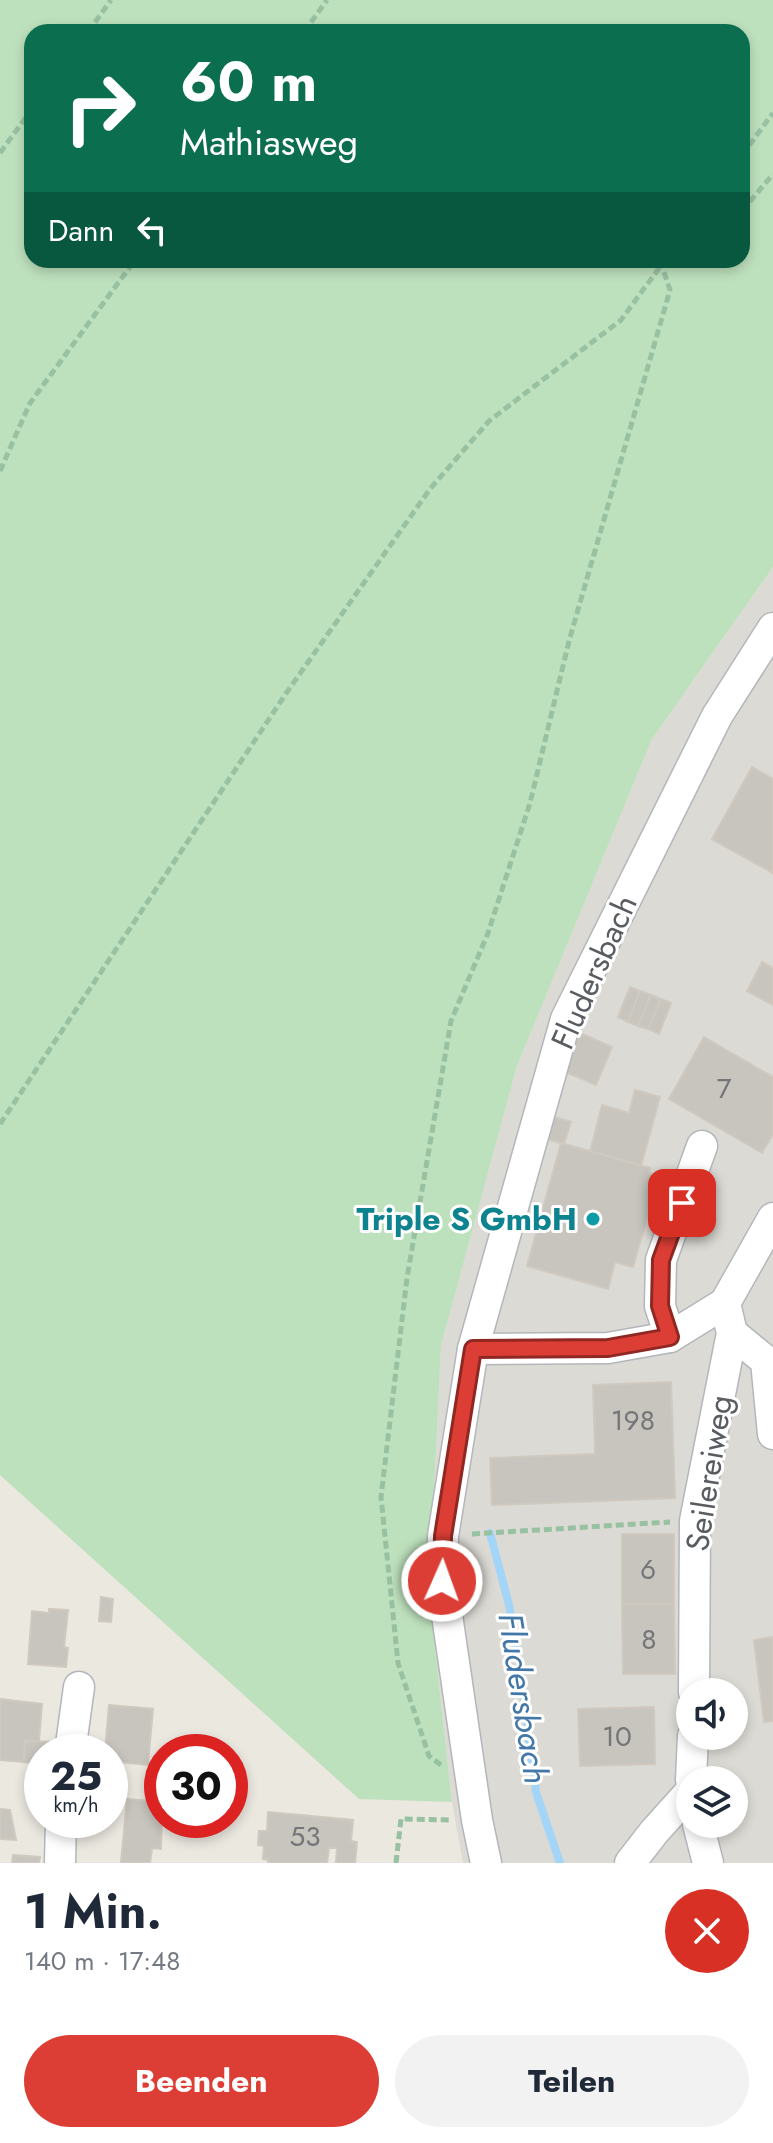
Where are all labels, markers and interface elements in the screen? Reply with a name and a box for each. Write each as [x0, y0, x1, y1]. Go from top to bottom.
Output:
text: 60 m [180, 41, 317, 122]
icon: right [48, 56, 152, 160]
text: Mathiasweg [180, 116, 358, 168]
icon: left [130, 208, 174, 252]
text: Dann [48, 209, 114, 252]
street label: Fludersbach [540, 888, 648, 1056]
house number: 7 [717, 1068, 732, 1109]
pin [648, 1169, 716, 1237]
icon: arrive [660, 1181, 704, 1225]
place label: Triple S GmbH [357, 1196, 577, 1242]
marker: Triple S GmbH [584, 1210, 602, 1228]
street label: Seilereiweg [674, 1392, 744, 1554]
house number: 198 [611, 1400, 655, 1441]
position arrow [400, 1539, 484, 1623]
house number: 6 [640, 1549, 656, 1590]
water label: Fludersbach [485, 1609, 561, 1787]
house number: 8 [641, 1619, 657, 1660]
map controls [676, 1678, 748, 1838]
button: sound [676, 1678, 748, 1750]
house number: 10 [602, 1716, 632, 1757]
speed limit sign: 30 [144, 1734, 248, 1838]
text: 25 [50, 1747, 102, 1805]
button: layers [676, 1766, 748, 1838]
text: km/h [53, 1791, 99, 1820]
house number: 53 [289, 1816, 321, 1857]
text: 1 Min. [24, 1877, 162, 1946]
button: close [665, 1889, 749, 1973]
text: 140 m · 17:48 [24, 1942, 180, 1980]
button: Beenden [24, 2035, 379, 2127]
button: Teilen [395, 2035, 749, 2127]

